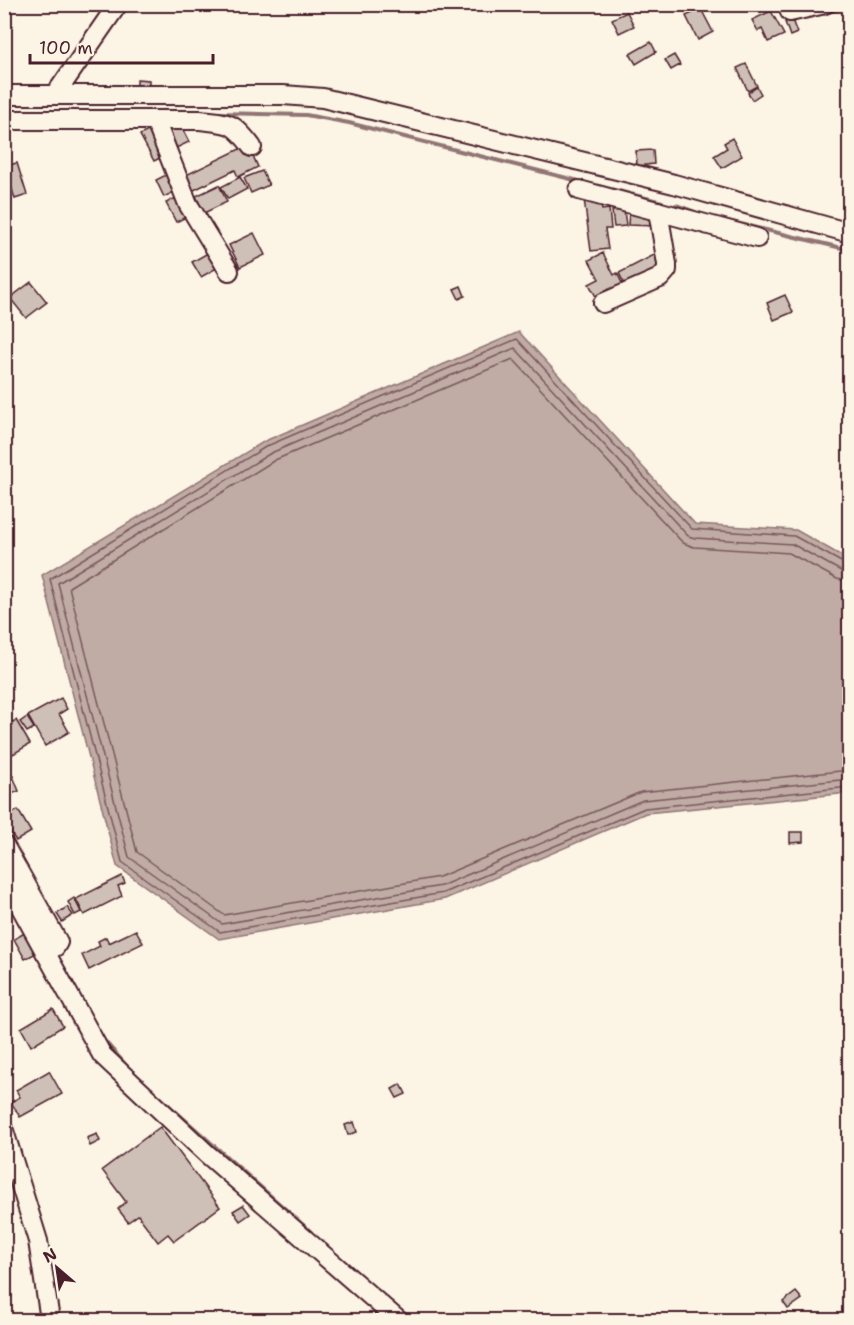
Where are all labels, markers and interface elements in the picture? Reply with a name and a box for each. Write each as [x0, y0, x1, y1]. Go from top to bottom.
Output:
scale bar [30, 27, 213, 65]
text: 100 m [39, 36, 93, 60]
north arrow [27, 1238, 87, 1298]
text: N [39, 1243, 61, 1268]

